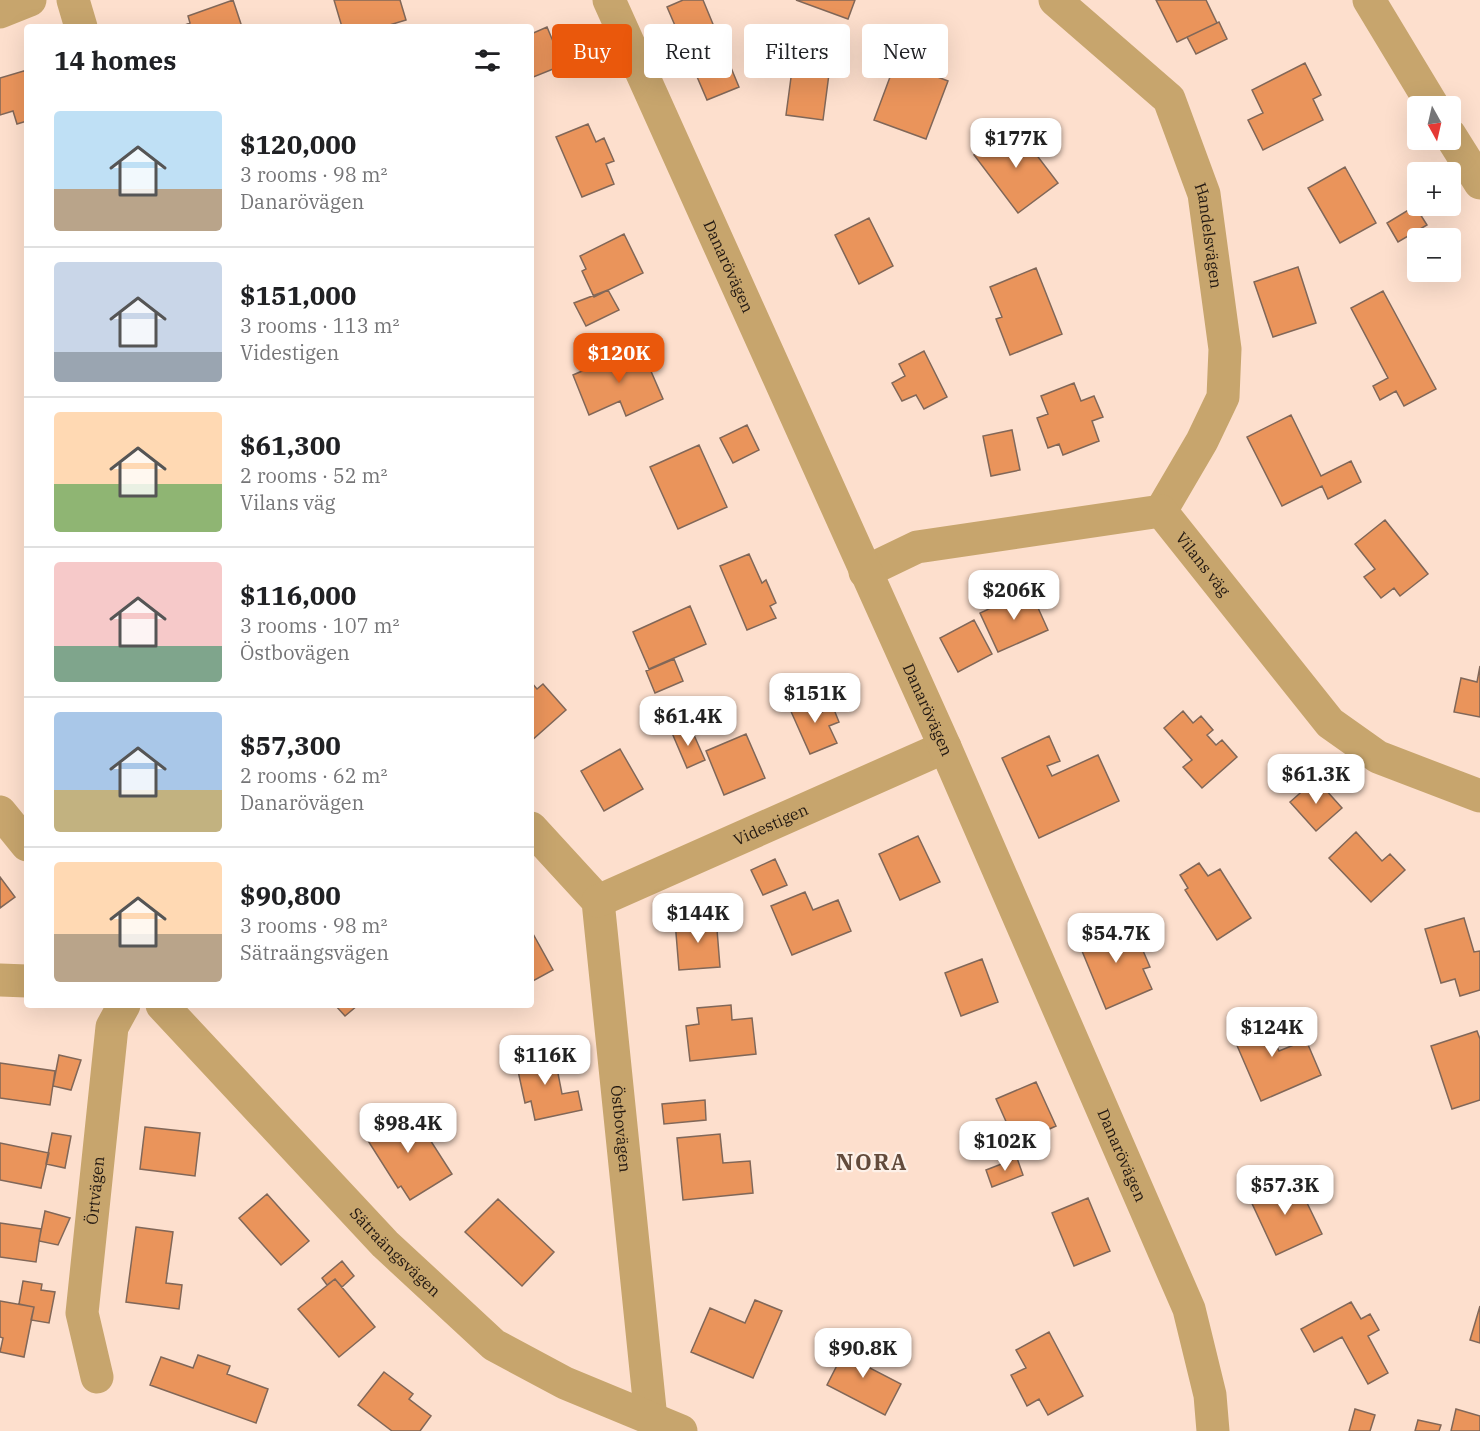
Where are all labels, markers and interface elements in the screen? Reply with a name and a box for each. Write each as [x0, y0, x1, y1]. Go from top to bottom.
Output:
chip: Buy [552, 24, 632, 78]
chip: Rent [644, 24, 732, 78]
chip: Filters [744, 24, 850, 78]
chip: New [862, 24, 948, 78]
text: 14 homes [54, 43, 176, 77]
icon: filters [471, 44, 504, 77]
north arrow [1407, 96, 1461, 150]
map controls [1407, 96, 1461, 282]
pin: $177K [974, 118, 1058, 169]
text: $177K [984, 124, 1048, 151]
text: $120,000 [240, 127, 356, 161]
icon: home [102, 135, 174, 207]
text: 3 rooms · 98 m² [240, 161, 387, 188]
button: + [1407, 162, 1461, 216]
street label: Handelsvägen [1191, 180, 1227, 290]
text: Danarövägen [240, 188, 364, 215]
street label: Danarövägen [699, 217, 758, 316]
button: − [1407, 228, 1461, 282]
text: $151,000 [240, 278, 356, 312]
icon: home [102, 286, 174, 358]
text: 3 rooms · 113 m² [240, 312, 399, 339]
pin: $120K [577, 333, 661, 384]
text: Videstigen [240, 339, 339, 366]
text: $120K [587, 339, 651, 366]
text: $61,300 [240, 428, 341, 462]
icon: home [102, 436, 174, 508]
text: 2 rooms · 52 m² [240, 462, 387, 489]
text: Vilans väg [240, 489, 335, 516]
street label: Vilans väg [1172, 528, 1235, 600]
pin: $206K [972, 570, 1056, 621]
text: $206K [982, 576, 1046, 603]
text: $116,000 [240, 578, 356, 612]
icon: home [102, 586, 174, 658]
text: 3 rooms · 107 m² [240, 612, 399, 639]
text: Östbovägen [240, 639, 350, 666]
street label: Danarövägen [899, 660, 958, 759]
pin: $151K [773, 673, 857, 724]
text: $151K [783, 679, 847, 706]
pin: $61.4K [639, 696, 737, 747]
text: $61.4K [654, 702, 722, 729]
text: $57,300 [240, 728, 341, 762]
icon: home [102, 736, 174, 808]
pin: $61.3K [1267, 754, 1365, 805]
text: $61.3K [1282, 760, 1350, 787]
text: 2 rooms · 62 m² [240, 762, 387, 789]
text: Danarövägen [240, 789, 364, 816]
street label: Videstigen [730, 799, 811, 850]
text: $90,800 [240, 878, 341, 912]
icon: home [102, 886, 174, 958]
pin: $144K [656, 893, 740, 944]
text: $144K [666, 899, 730, 926]
text: 3 rooms · 98 m² [240, 912, 387, 939]
pin: $54.7K [1067, 913, 1165, 964]
text: $54.7K [1082, 919, 1150, 946]
text: Sätraängsvägen [240, 939, 389, 966]
pin: $124K [1230, 1007, 1314, 1058]
text: $124K [1240, 1013, 1304, 1040]
pin: $116K [503, 1035, 587, 1086]
text: $116K [513, 1041, 577, 1068]
street label: Östbovägen [607, 1084, 636, 1173]
pin: $98.4K [359, 1103, 457, 1154]
street label: Danarövägen [1093, 1106, 1151, 1205]
text: $98.4K [374, 1109, 442, 1136]
pin: $102K [963, 1121, 1047, 1172]
text: $102K [973, 1127, 1037, 1154]
district label: NORA [836, 1147, 908, 1176]
street label: Örtvägen [81, 1155, 108, 1226]
pin: $57.3K [1236, 1165, 1334, 1216]
text: $57.3K [1251, 1171, 1319, 1198]
street label: Sätraängsvägen [346, 1203, 445, 1301]
pin: $90.8K [814, 1328, 912, 1379]
text: $90.8K [829, 1334, 897, 1361]

